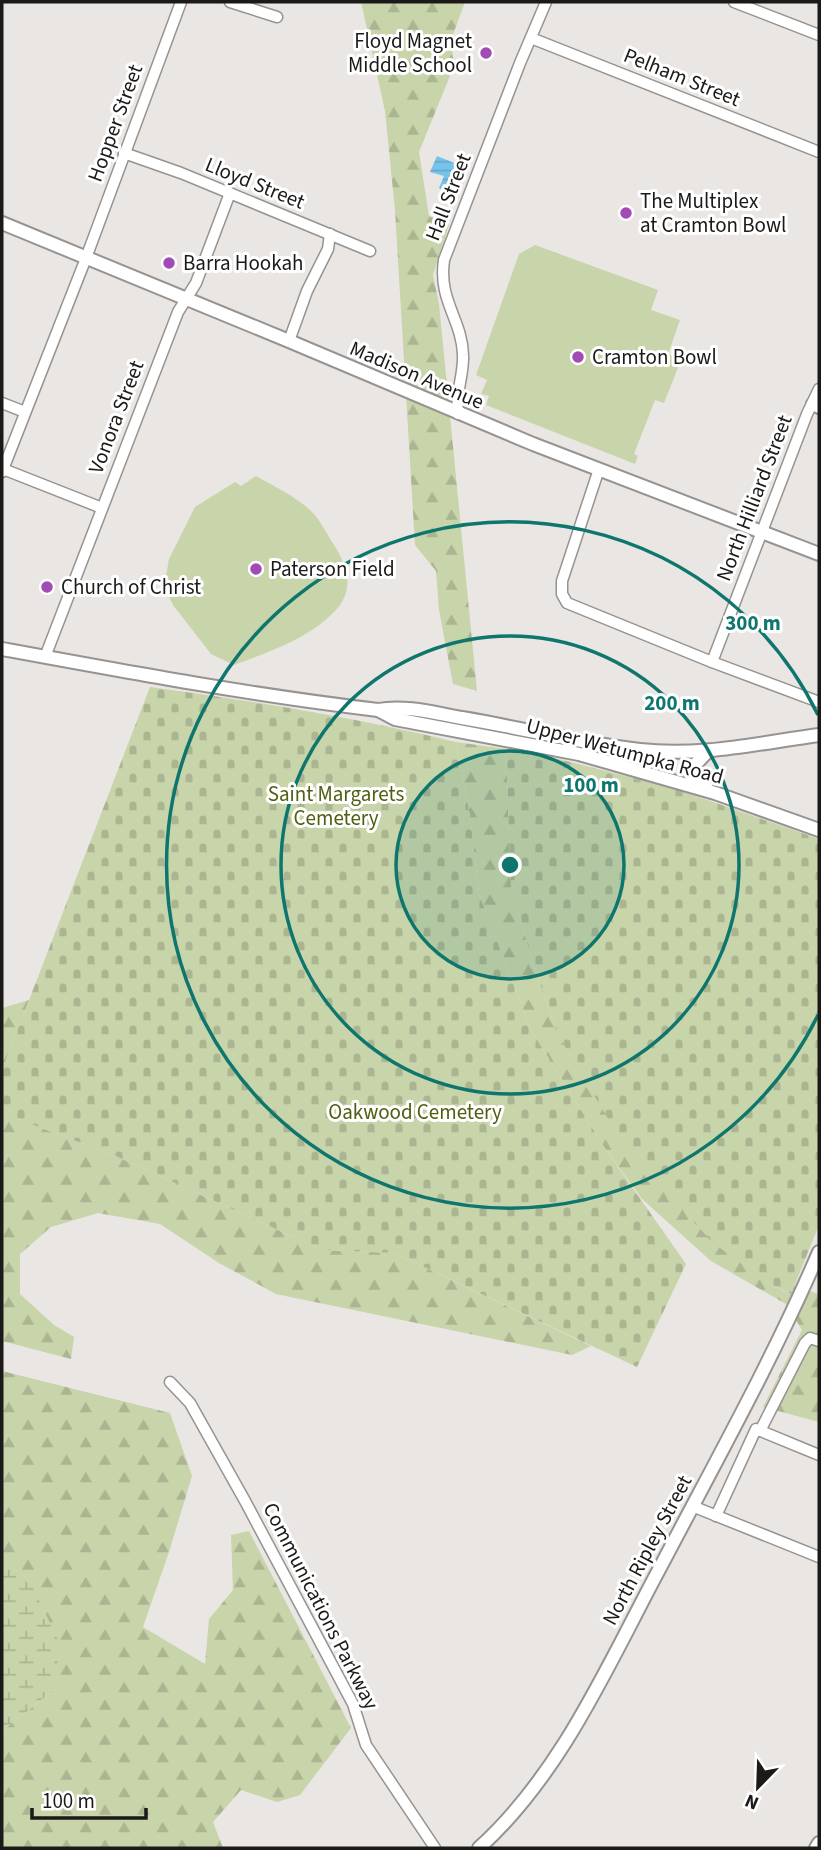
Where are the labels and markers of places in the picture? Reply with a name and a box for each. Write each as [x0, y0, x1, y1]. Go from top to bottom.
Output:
place label: Floyd Magnet Middle School [348, 26, 472, 80]
marker: Floyd Magnet Middle School [478, 45, 494, 61]
place label: The Multiplex at Cramton Bowl [640, 186, 786, 240]
marker: The Multiplex at Cramton Bowl [618, 205, 634, 221]
place label: Barra Hookah [183, 248, 303, 278]
marker: Barra Hookah [161, 255, 177, 271]
place label: Cramton Bowl [592, 342, 717, 372]
marker: Cramton Bowl [570, 349, 586, 365]
place label: Paterson Field [270, 554, 395, 584]
marker: Paterson Field [248, 561, 264, 577]
place label: Church of Christ [61, 572, 201, 602]
marker: Church of Christ [39, 579, 55, 595]
centre of rings [498, 853, 522, 877]

